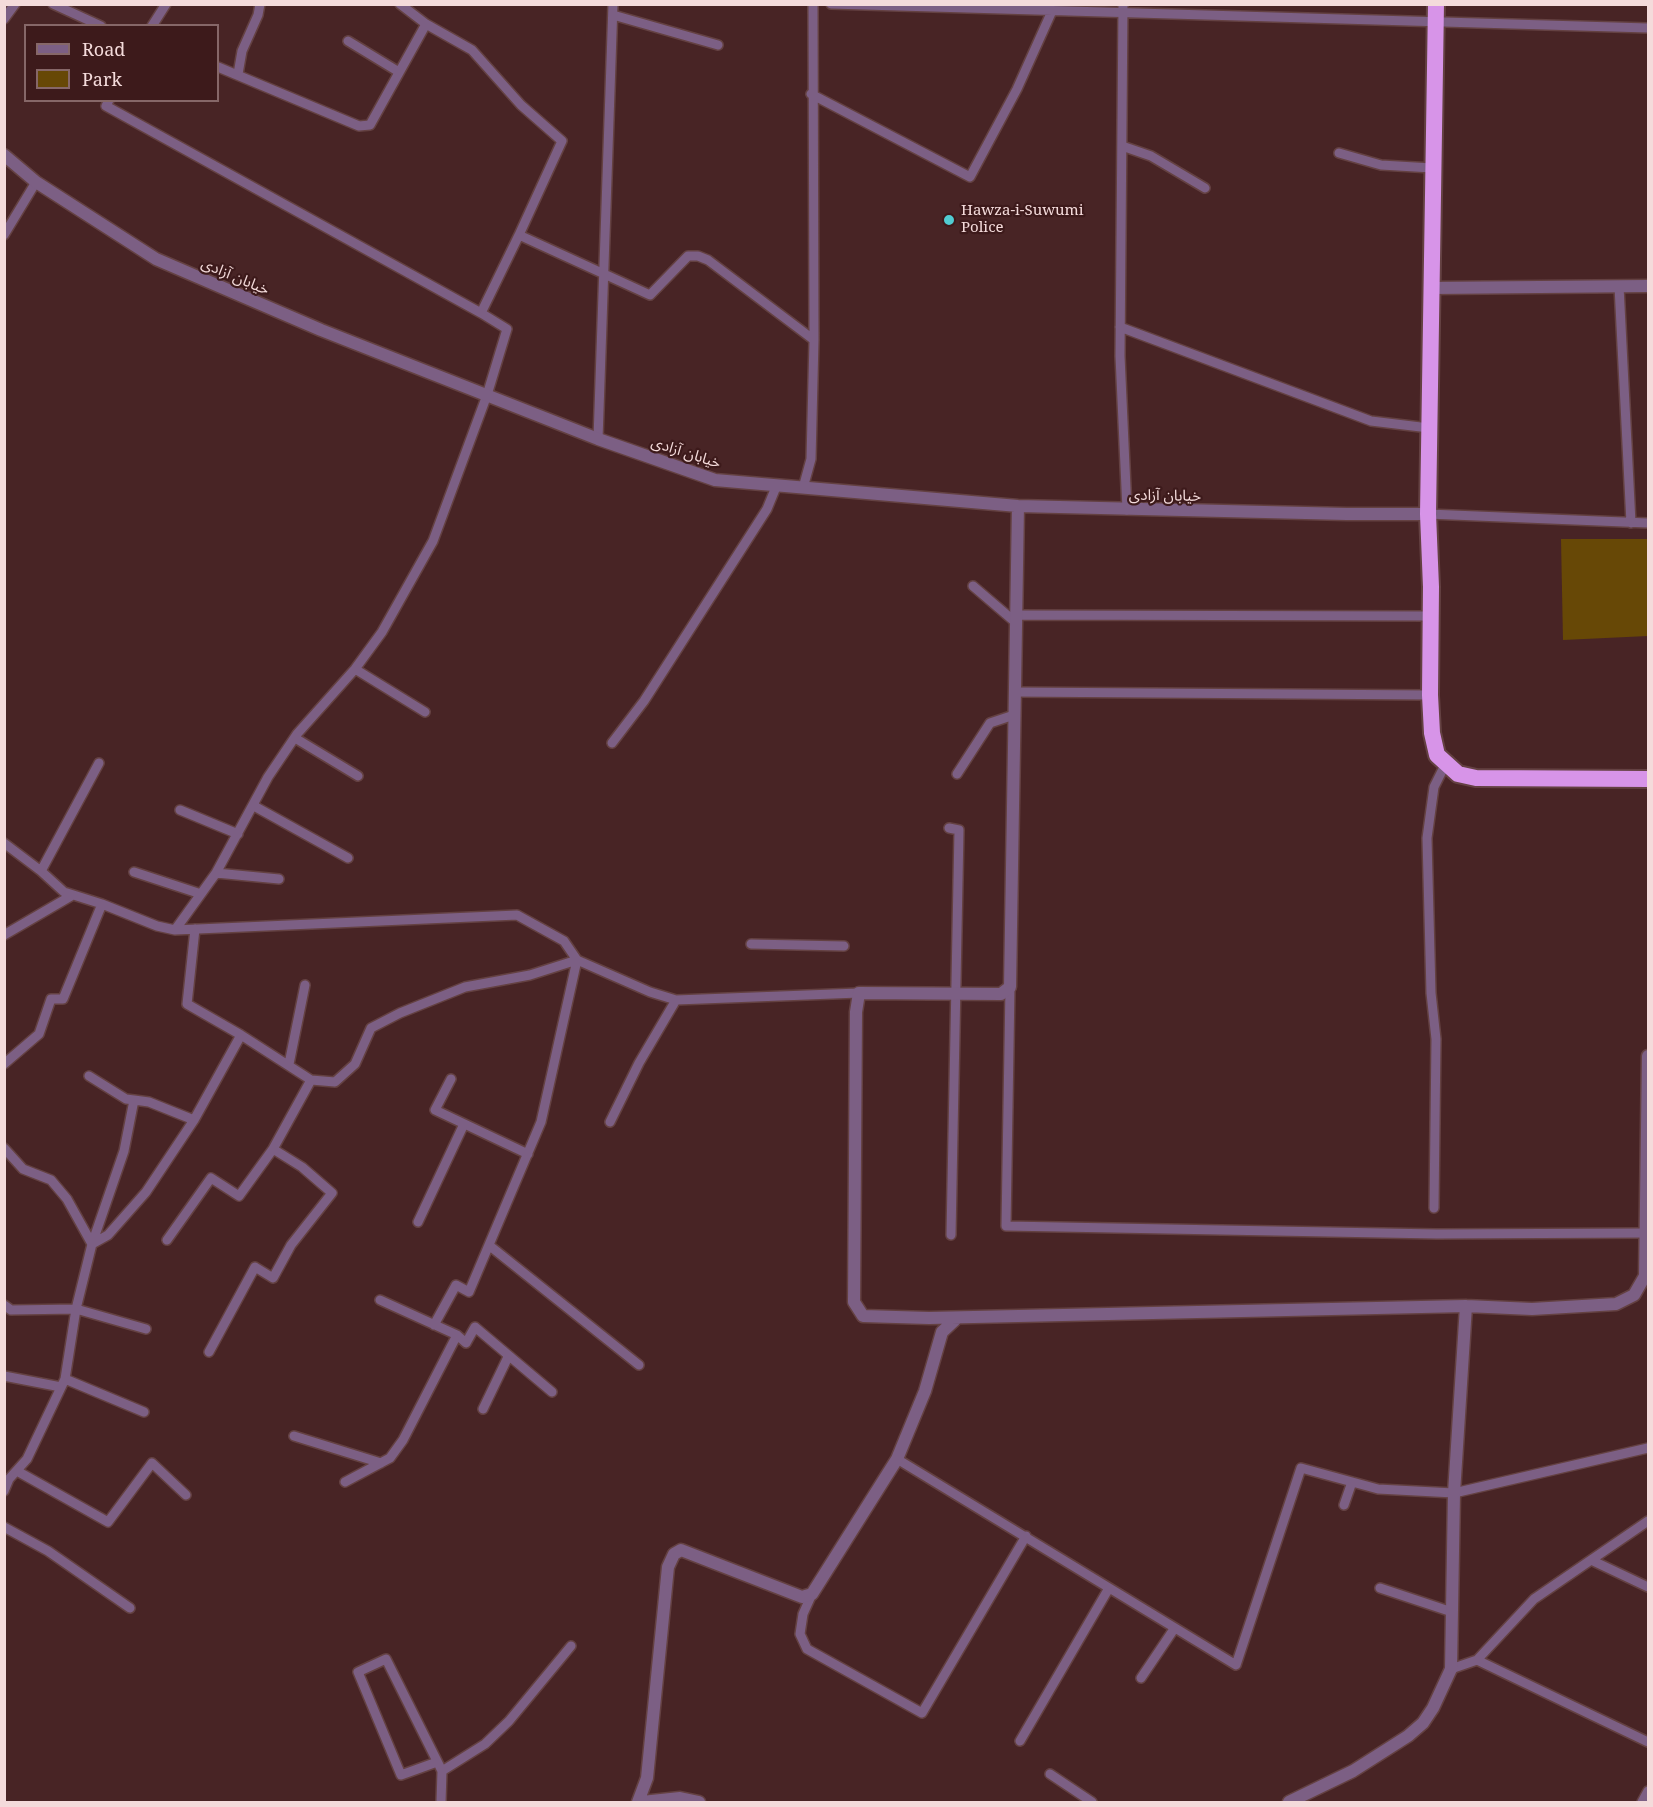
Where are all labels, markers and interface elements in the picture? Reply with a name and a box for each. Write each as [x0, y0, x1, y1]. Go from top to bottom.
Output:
legend [24, 24, 219, 102]
text: Road [82, 37, 125, 61]
text: Park [82, 67, 122, 91]
place label: Hawza-i-Suwumi Police [961, 202, 1084, 237]
marker: Hawza-i-Suwumi Police [942, 213, 956, 227]
street label: خیابان آزادی [198, 255, 272, 299]
street label: خیابان آزادی [649, 433, 723, 473]
street label: خیابان آزادی [1129, 486, 1201, 506]

